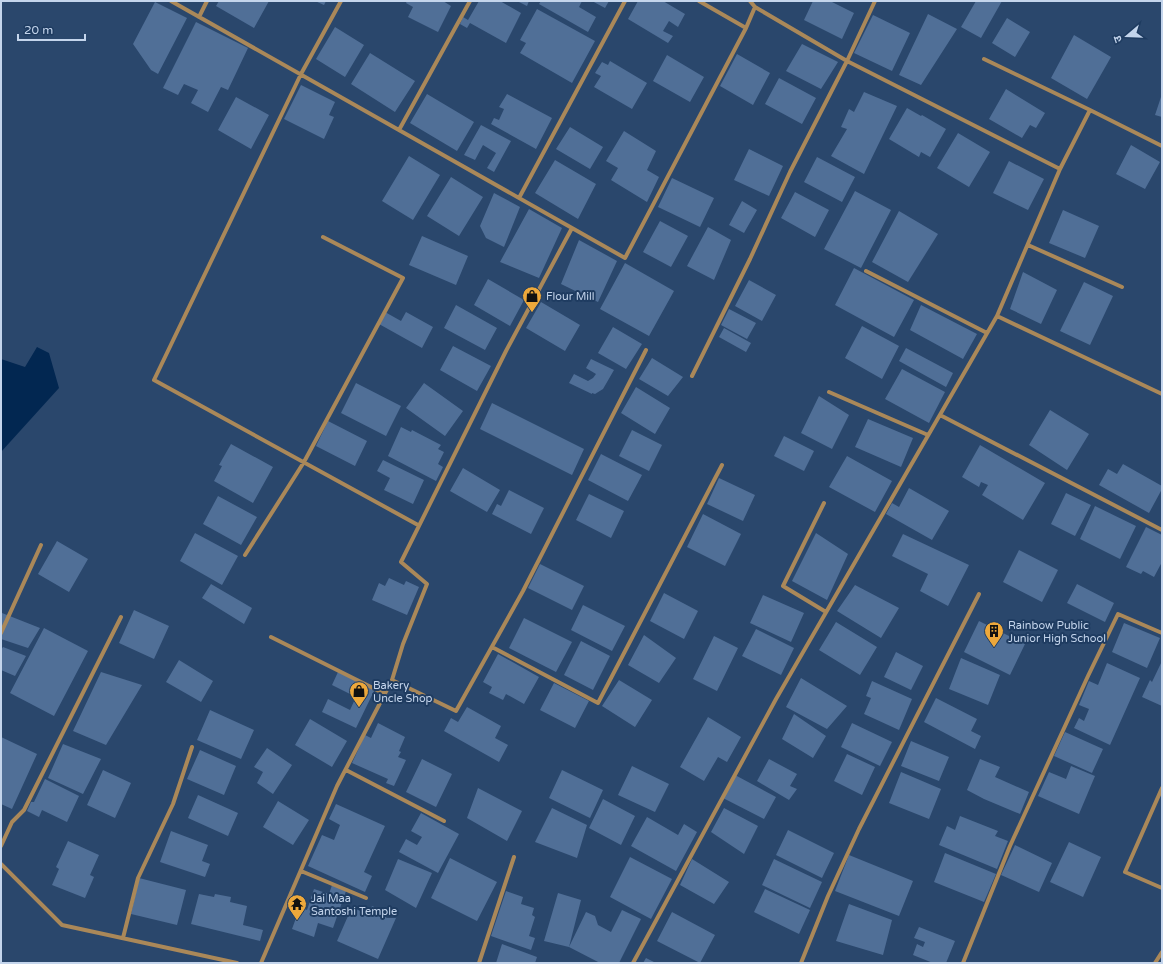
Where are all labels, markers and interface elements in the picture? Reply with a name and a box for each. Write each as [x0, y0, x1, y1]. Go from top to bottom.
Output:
scale bar [18, 16, 85, 42]
north arrow [1107, 16, 1147, 56]
text: 20 m [24, 23, 53, 37]
text: उ [1111, 33, 1125, 44]
shop icon: Flour Mill [521, 285, 543, 313]
place label: Flour Mill [546, 290, 595, 303]
place label: Rainbow Public Junior High School [1008, 619, 1106, 645]
building icon: Rainbow Public Junior High School [983, 620, 1005, 648]
place label: Bakery Uncle Shop [373, 679, 433, 705]
shop icon: Bakery Uncle Shop [348, 680, 370, 708]
place label: Jai Maa Santoshi Temple [311, 892, 397, 918]
temple icon: Jai Maa Santoshi Temple [286, 893, 308, 921]

